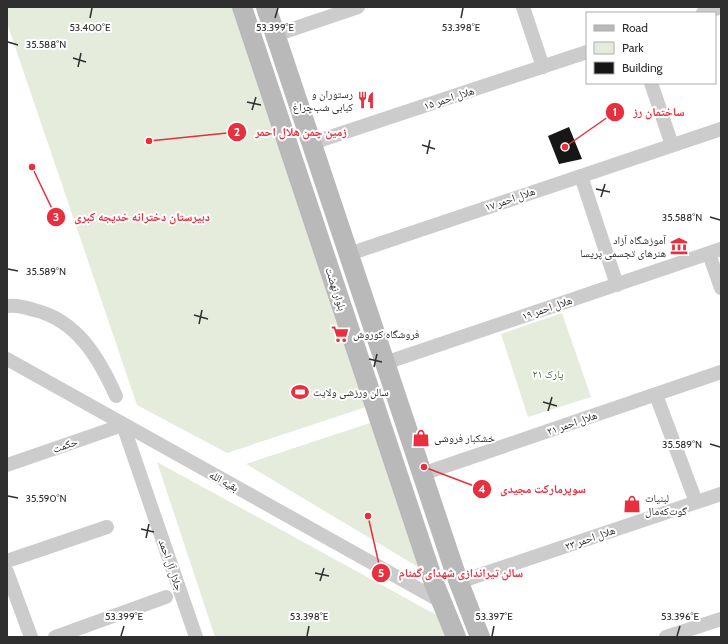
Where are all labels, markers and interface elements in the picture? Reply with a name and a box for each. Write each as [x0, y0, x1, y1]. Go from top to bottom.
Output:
legend [586, 12, 716, 84]
text: Road [622, 20, 648, 35]
text: 53.400°E [69, 21, 111, 34]
text: 53.399°E [256, 21, 295, 34]
text: 53.398°E [442, 21, 481, 34]
text: 35.588°N [26, 38, 66, 51]
text: Park [622, 40, 644, 55]
text: Building [622, 60, 664, 75]
street label: هلال احمر ۱۵ [422, 83, 476, 113]
place label: رستوران و کبابی شب‌چراغ [292, 87, 353, 114]
restaurant icon: رستوران و کبابی شب‌چراغ [356, 90, 376, 110]
callout: ساختمان رز [605, 100, 692, 124]
text: 1 [613, 104, 617, 119]
text: ساختمان رز [632, 104, 685, 120]
callout: زمین چمن هلال احمر [227, 120, 355, 144]
text: 2 [234, 124, 240, 139]
text: زمین چمن هلال احمر [254, 124, 347, 140]
street label: هلال احمر ۱۷ [483, 184, 537, 214]
callout: دبیرستان دخترانه خدیجه کبری [46, 205, 218, 229]
text: 3 [53, 209, 59, 224]
text: دبیرستان دخترانه خدیجه کبری [74, 209, 210, 225]
text: 35.588°N [662, 211, 702, 224]
place label: آموزشگاه آزاد هنرهای تجسمی پریسا [580, 233, 666, 260]
museum icon: آموزشگاه آزاد هنرهای تجسمی پریسا [669, 236, 689, 256]
text: 35.589°N [26, 265, 66, 278]
street label: بلوار نهضت [322, 265, 350, 313]
street label: هلال احمر ۱۹ [520, 293, 574, 323]
supermarket icon: فروشگاه کوروش [330, 324, 350, 344]
place label: فروشگاه کوروش [353, 327, 420, 341]
park label: پارک ۲۱ [532, 367, 564, 381]
sports icon: سالن ورزشی ولایت [290, 382, 310, 402]
place label: سالن ورزشی ولایت [313, 385, 389, 399]
street label: هلال احمر ۲۱ [545, 408, 599, 438]
shop icon: خشکبار فروشی [411, 428, 431, 448]
place label: خشکبار فروشی [434, 431, 495, 445]
street label: حکمت [51, 434, 79, 456]
text: 35.589°N [662, 438, 702, 451]
street label: بقیه الله [207, 467, 241, 495]
callout: سوپرمارکت مجیدی [472, 477, 594, 501]
text: 4 [478, 481, 486, 496]
text: سوپرمارکت مجیدی [500, 481, 586, 497]
place label: لبنیات گوت‌که‌مال [645, 491, 688, 518]
text: 35.590°N [26, 492, 66, 505]
shop icon: لبنیات گوت‌که‌مال [622, 494, 642, 514]
street label: هلال احمر ۲۳ [563, 523, 617, 553]
street label: جلال آل احمد [156, 537, 186, 593]
callout: سالن تیراندازی شهدای گمنام [371, 561, 531, 585]
text: 5 [378, 565, 384, 580]
text: سالن تیراندازی شهدای گمنام [399, 565, 523, 581]
text: 53.399°E [105, 610, 144, 623]
text: 53.398°E [290, 610, 329, 623]
text: 53.397°E [475, 610, 513, 623]
text: 53.396°E [661, 610, 699, 623]

